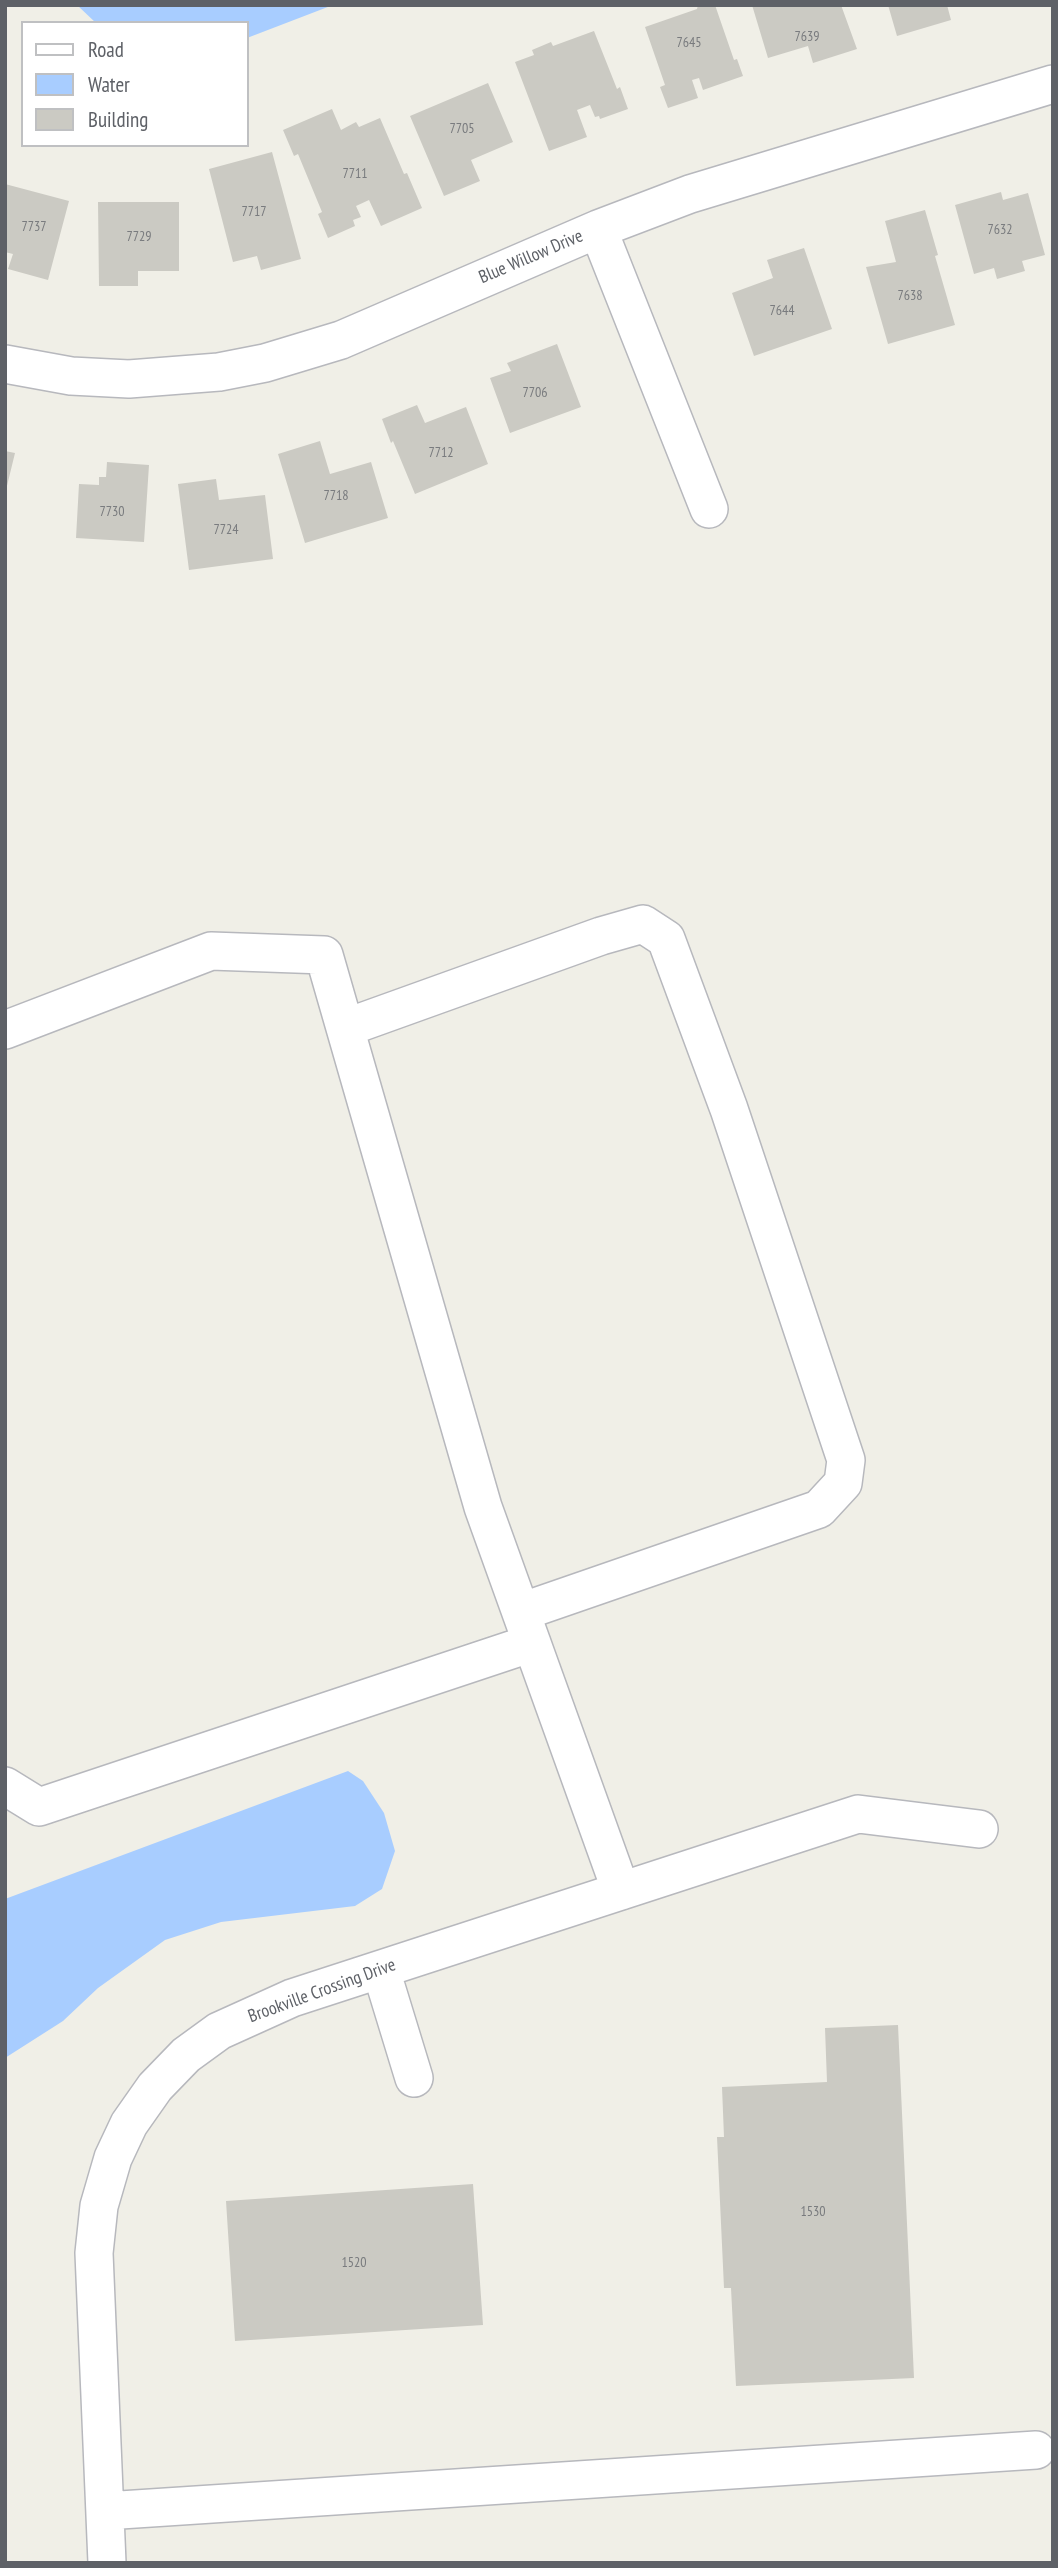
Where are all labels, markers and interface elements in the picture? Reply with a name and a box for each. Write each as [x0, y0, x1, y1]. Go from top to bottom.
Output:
legend [21, 21, 248, 147]
house number: 7639 [794, 29, 820, 45]
house number: 7645 [676, 35, 702, 51]
text: Road [88, 36, 124, 63]
text: Water [88, 71, 130, 98]
text: Building [88, 106, 148, 133]
house number: 7705 [449, 121, 475, 137]
house number: 7711 [342, 166, 368, 182]
house number: 7717 [241, 204, 267, 220]
house number: 7737 [21, 219, 47, 235]
house number: 7632 [987, 222, 1013, 238]
street label: Blue Willow Drive [476, 225, 586, 289]
house number: 7729 [126, 229, 152, 245]
house number: 7638 [897, 288, 923, 304]
house number: 7644 [769, 303, 795, 319]
house number: 7706 [522, 385, 548, 401]
house number: 7712 [428, 445, 454, 461]
house number: 7718 [323, 488, 349, 504]
house number: 7730 [99, 504, 125, 520]
house number: 7724 [213, 522, 239, 538]
street label: Brookville Crossing Drive [245, 1954, 399, 2028]
house number: 1530 [800, 2204, 826, 2220]
house number: 1520 [341, 2255, 367, 2271]

